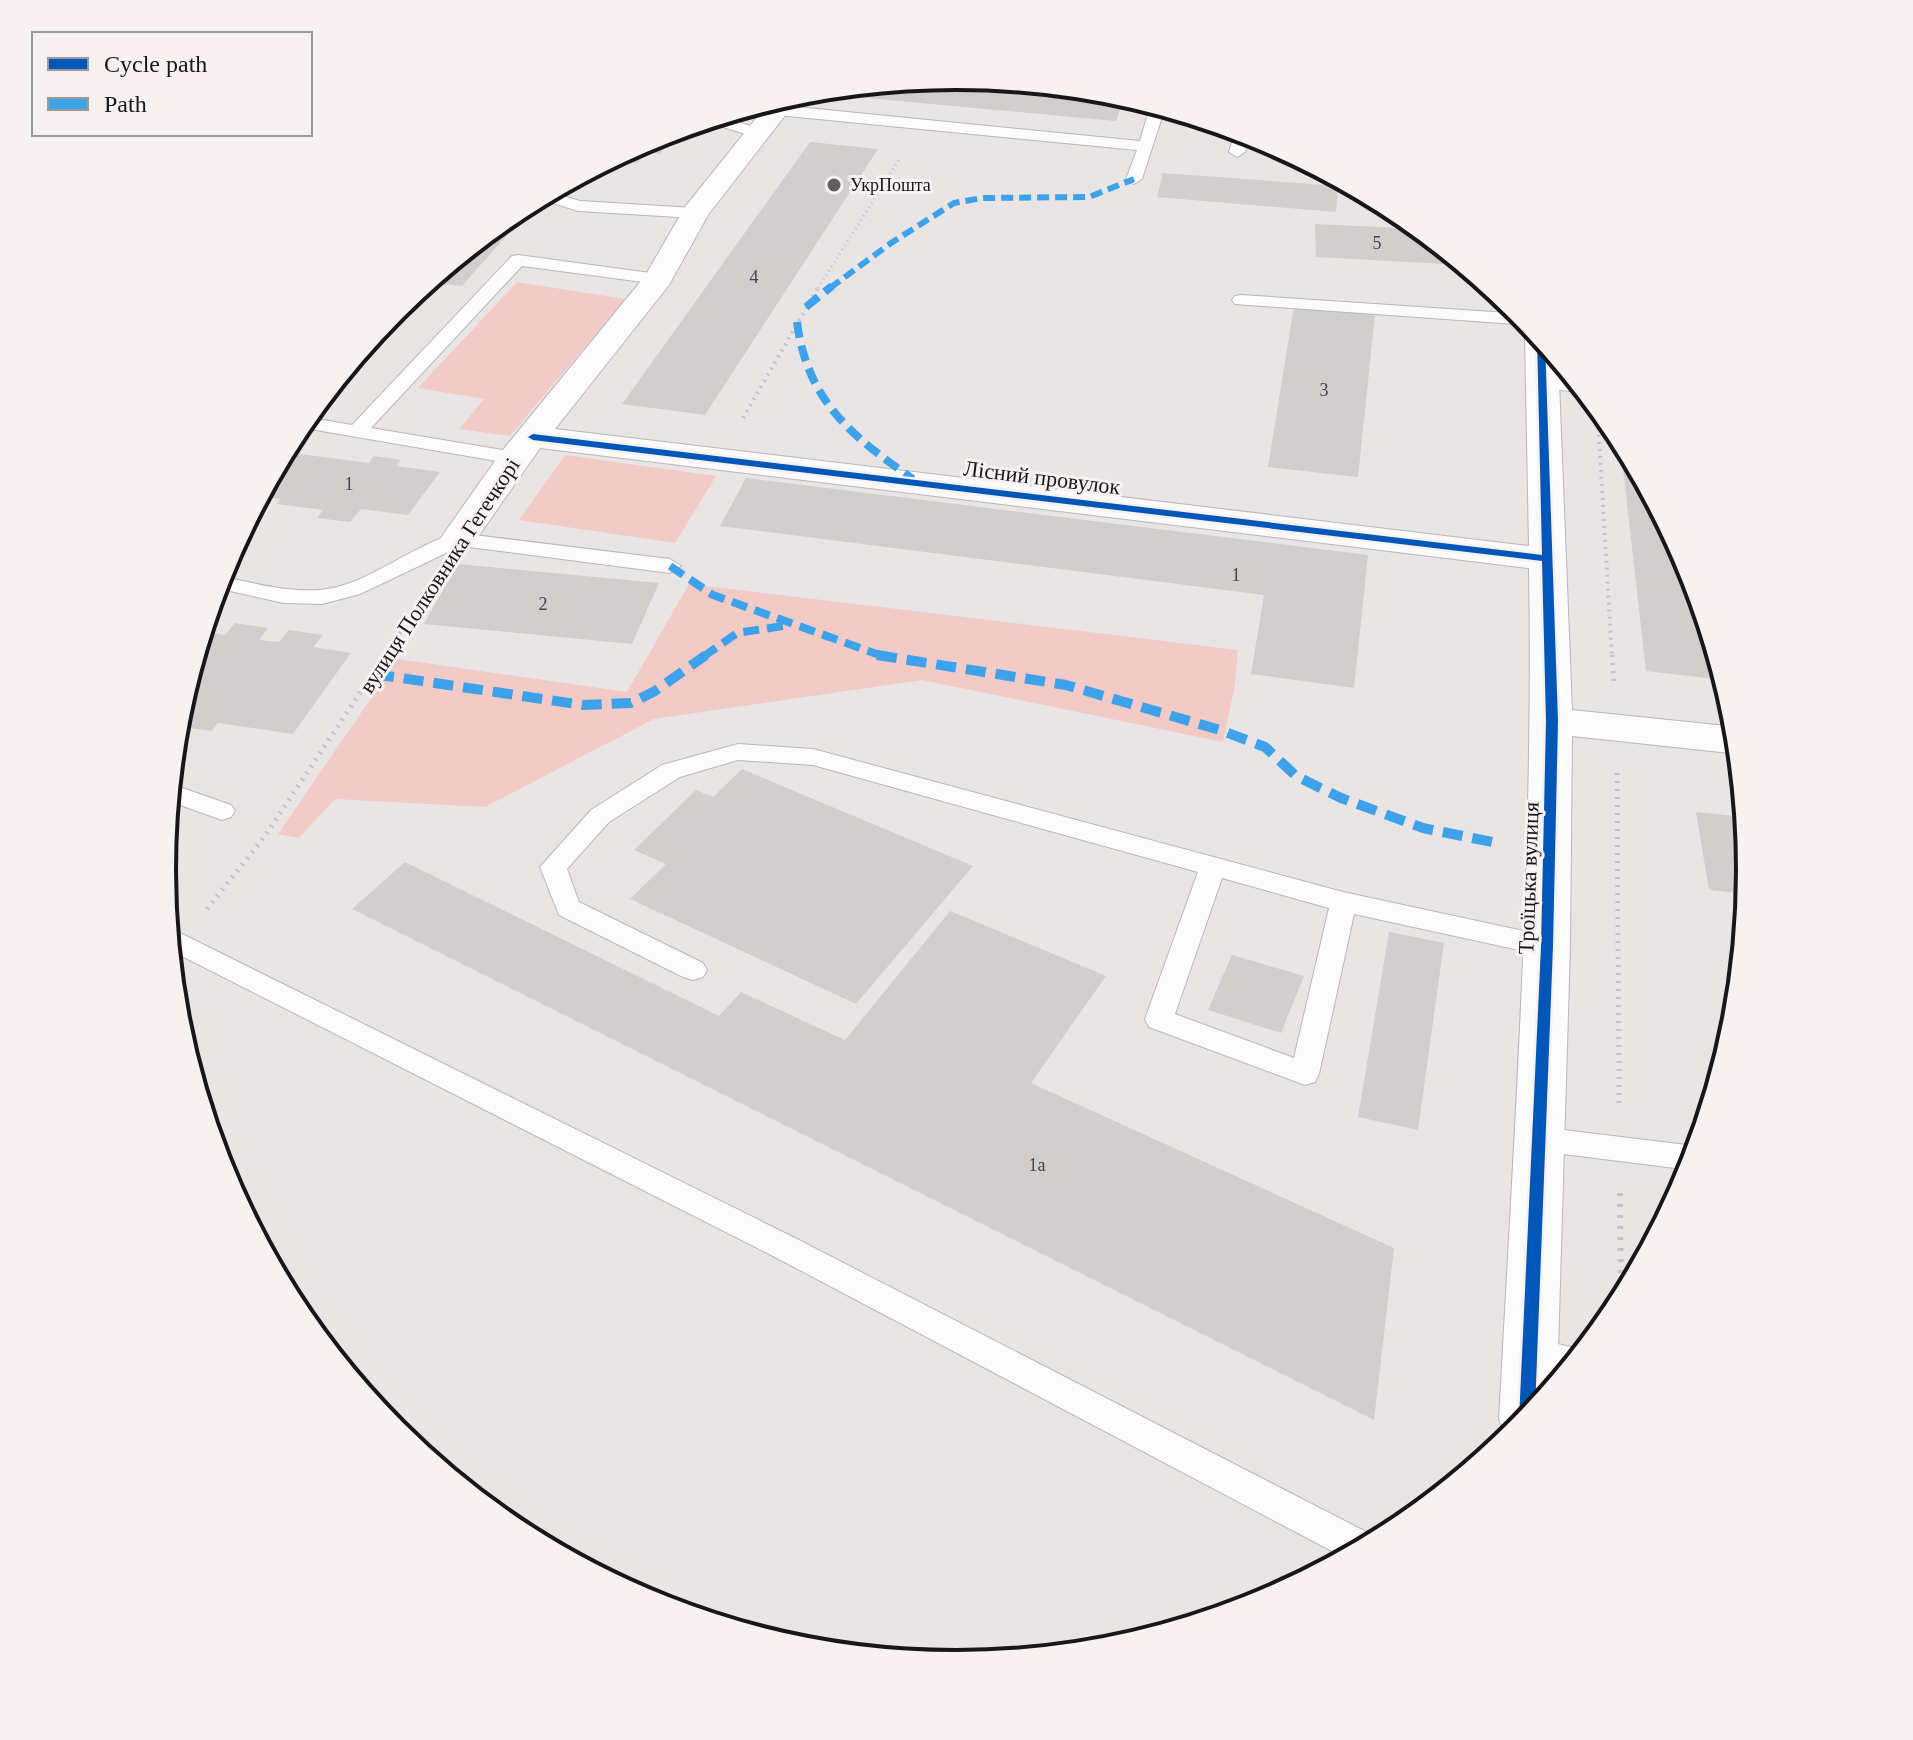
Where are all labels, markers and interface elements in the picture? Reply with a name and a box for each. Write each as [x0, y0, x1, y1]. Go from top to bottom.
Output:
legend [32, 32, 312, 136]
text: Cycle path [104, 51, 207, 77]
text: Path [104, 91, 147, 117]
place label: УкрПошта [850, 175, 931, 195]
marker: УкрПошта [825, 176, 843, 194]
house number: 5 [1373, 233, 1382, 253]
house number: 4 [750, 267, 759, 287]
house number: 3 [1320, 380, 1329, 400]
street label: вулиця Полковника Гегечкорі [354, 453, 525, 697]
street label: Лісний провулок [962, 455, 1122, 500]
house number: 1 [345, 474, 354, 494]
house number: 1 [1232, 565, 1241, 585]
house number: 2 [539, 594, 548, 614]
street label: Троїцька вулиця [1513, 801, 1544, 955]
house number: 1а [1029, 1155, 1046, 1175]

